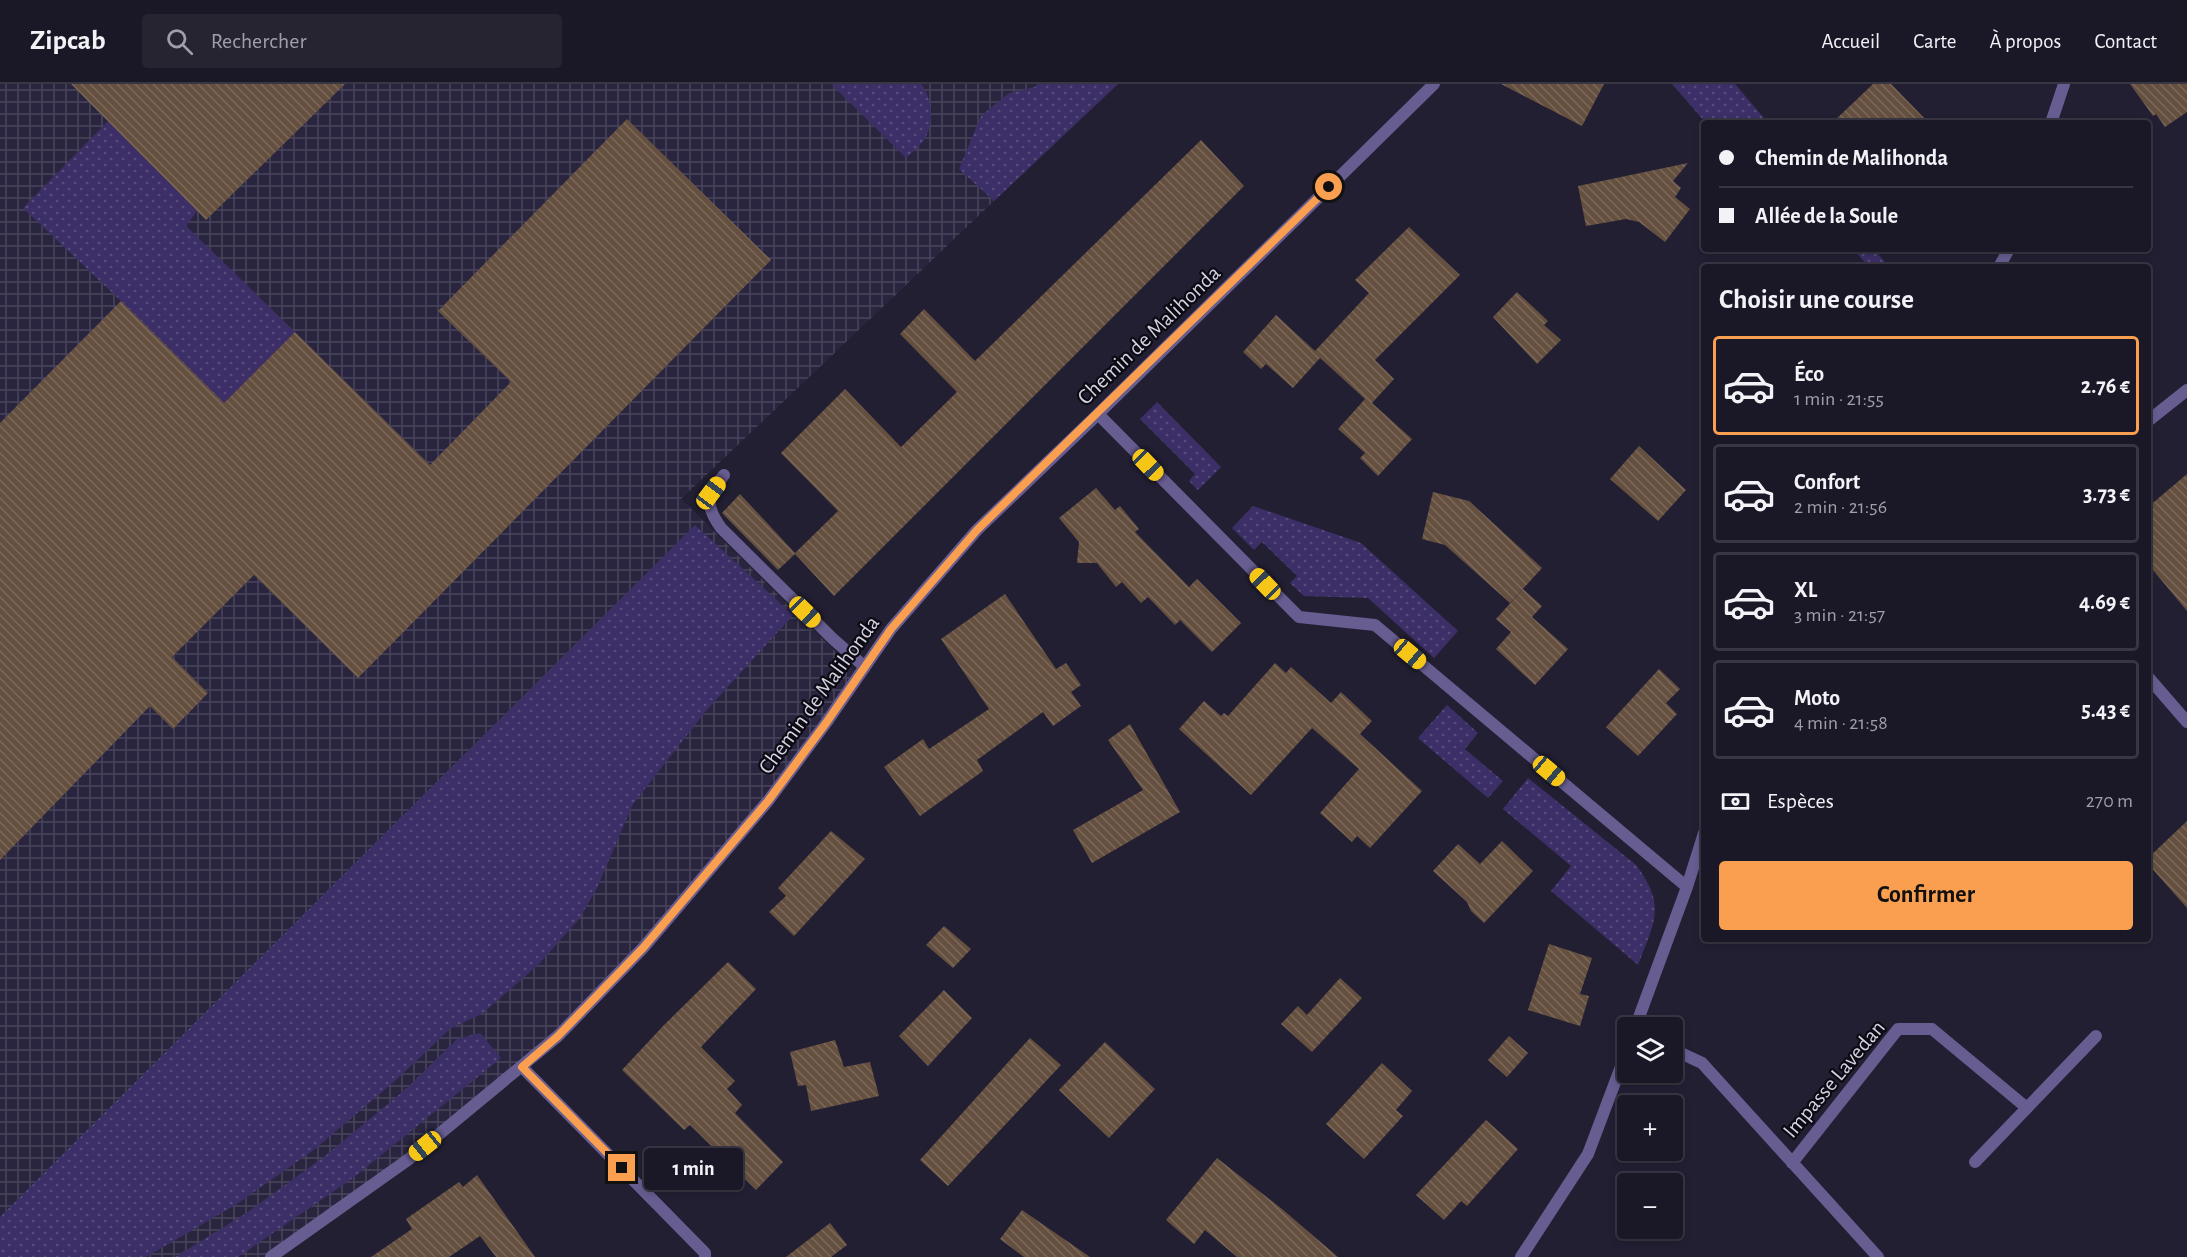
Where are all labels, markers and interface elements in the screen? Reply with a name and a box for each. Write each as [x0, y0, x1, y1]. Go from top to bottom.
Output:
search box [142, 14, 562, 68]
icon: search [163, 25, 196, 58]
text: Zipcab [30, 27, 106, 55]
text: Rechercher [211, 30, 307, 52]
text: Accueil [1822, 31, 1880, 52]
text: Carte [1913, 31, 1956, 52]
text: À propos [1989, 31, 2061, 52]
text: Contact [2094, 31, 2157, 52]
text: Chemin de Malihonda [1755, 147, 1948, 169]
route start [1315, 173, 1342, 200]
text: Allée de la Soule [1755, 205, 1898, 227]
street label: Chemin de Malihonda [1073, 261, 1225, 409]
text: Choisir une course [1719, 286, 1914, 313]
icon: car [1722, 359, 1776, 413]
text: Éco [1794, 363, 1824, 385]
text: 2.76 € [2081, 375, 2130, 397]
text: 1 min · 21:55 [1794, 389, 1884, 409]
car [1129, 446, 1167, 484]
icon: car [1722, 467, 1776, 521]
text: Confort [1794, 471, 1860, 493]
car [693, 473, 729, 513]
text: 3.73 € [2083, 483, 2130, 505]
text: 2 min · 21:56 [1794, 497, 1887, 517]
car [1246, 565, 1284, 603]
icon: car [1722, 575, 1776, 629]
text: XL [1794, 579, 1817, 601]
text: 4.69 € [2079, 591, 2130, 613]
car [786, 593, 824, 631]
text: 3 min · 21:57 [1794, 605, 1885, 625]
street label: Chemin de Malihonda [755, 612, 883, 778]
car [1390, 636, 1430, 672]
icon: car [1722, 683, 1776, 737]
text: Moto [1794, 687, 1840, 709]
text: 5.43 € [2081, 699, 2130, 721]
text: 4 min · 21:58 [1794, 713, 1888, 733]
car [1529, 753, 1569, 789]
icon: cash [1719, 785, 1752, 818]
text: Espèces [1767, 790, 1834, 812]
text: 270 m [2086, 791, 2133, 811]
button: Confirmer [1719, 861, 2133, 930]
street label: Impasse Lavedan [1779, 1016, 1889, 1142]
map controls [1617, 1017, 1683, 1239]
button: layers [1617, 1017, 1683, 1083]
button: + [1617, 1095, 1683, 1161]
car [405, 1128, 445, 1164]
callout: 1 min [643, 1147, 742, 1189]
route end [608, 1154, 635, 1181]
text: 1 min [672, 1159, 715, 1179]
button: − [1617, 1173, 1683, 1239]

